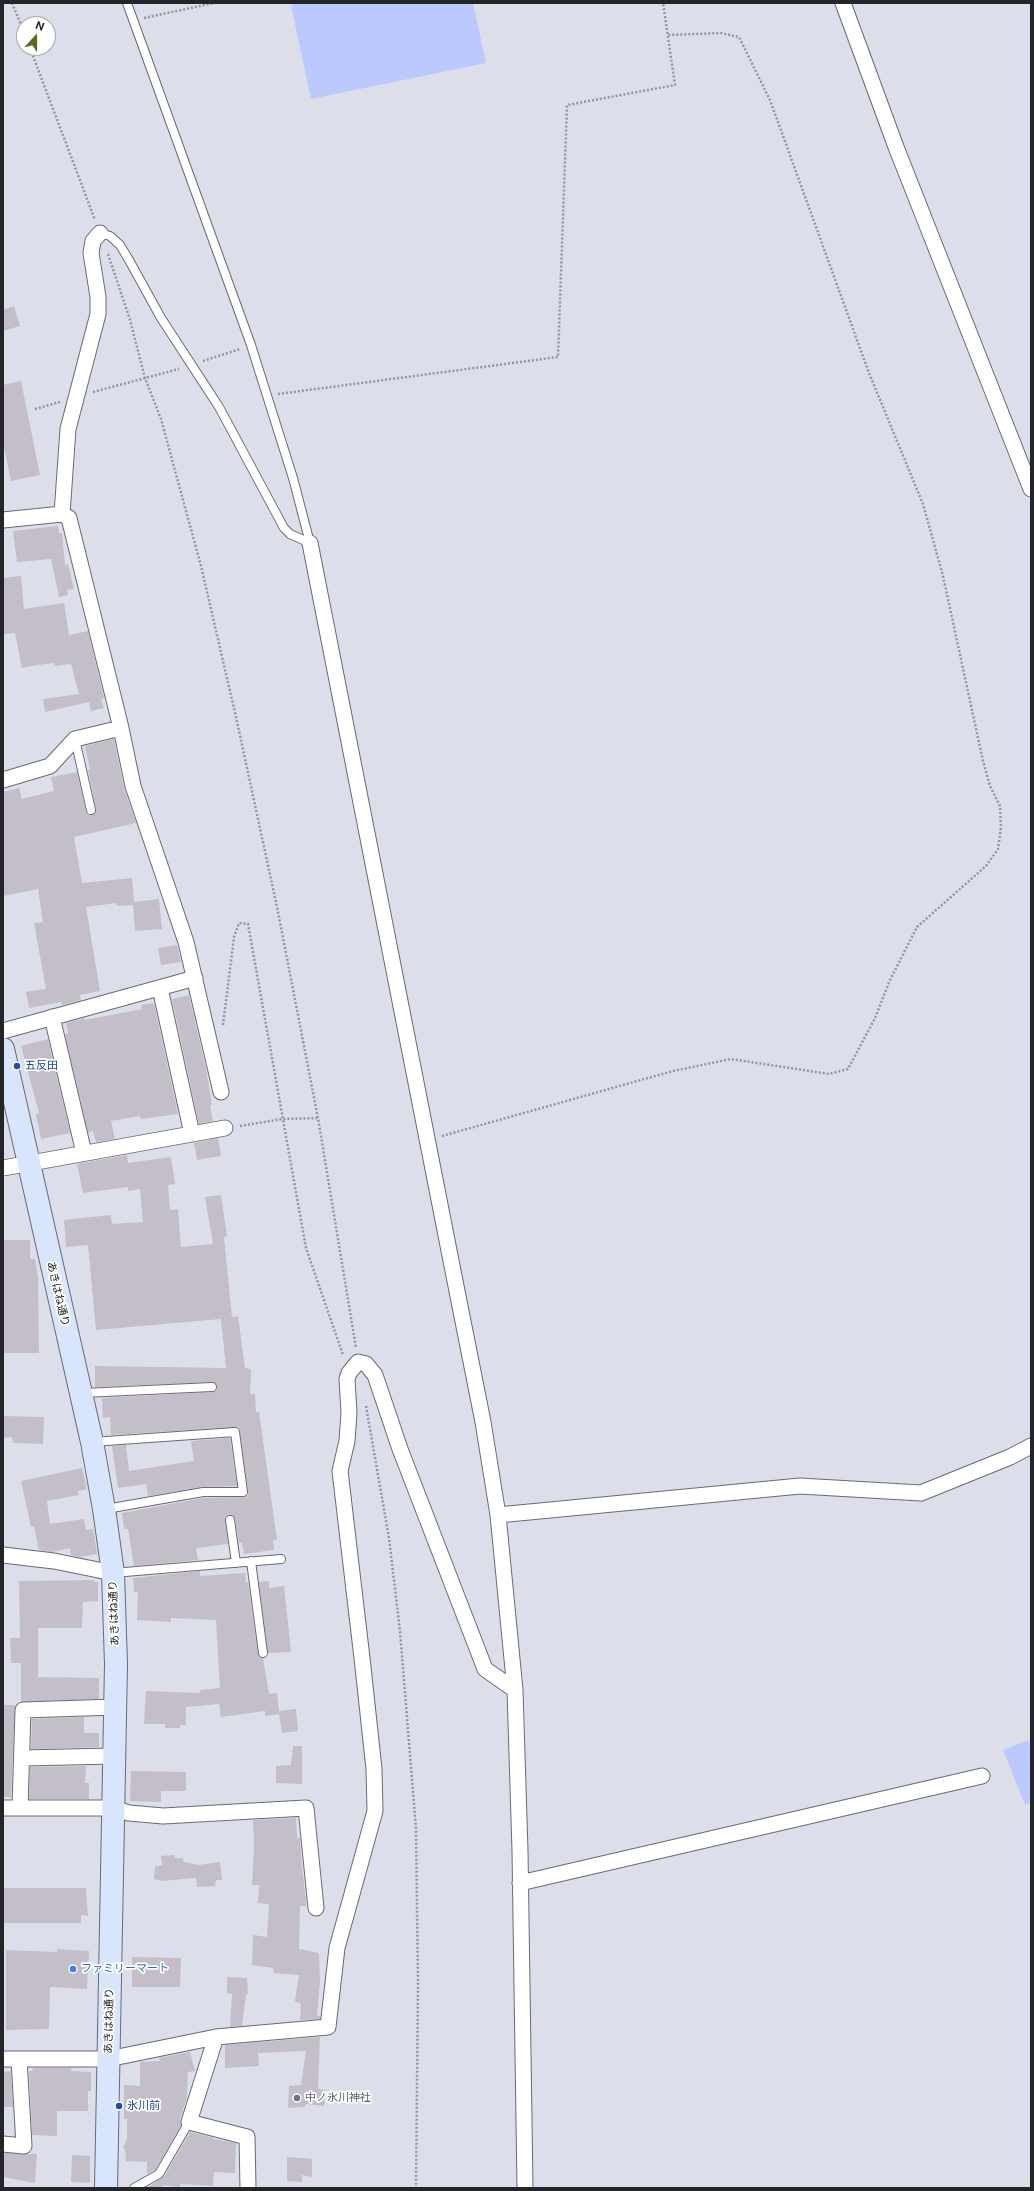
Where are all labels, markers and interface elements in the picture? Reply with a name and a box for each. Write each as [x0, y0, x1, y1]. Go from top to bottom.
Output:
north arrow [16, 16, 56, 56]
text: N [34, 19, 46, 33]
place label: 五反田 [25, 1059, 58, 1073]
marker: 五反田 [12, 1061, 22, 1071]
street label: あきはね通り [44, 1260, 72, 1328]
street label: あきはね通り [106, 1580, 122, 1646]
place label: ファミリーマート [81, 1962, 169, 1976]
marker: ファミリーマート [68, 1964, 78, 1974]
street label: あきはね通り [102, 1988, 116, 2054]
place label: 中ノ氷川神社 [305, 2091, 371, 2105]
marker: 中ノ氷川神社 [292, 2093, 302, 2103]
place label: 氷川前 [127, 2099, 160, 2113]
marker: 氷川前 [114, 2101, 124, 2111]

